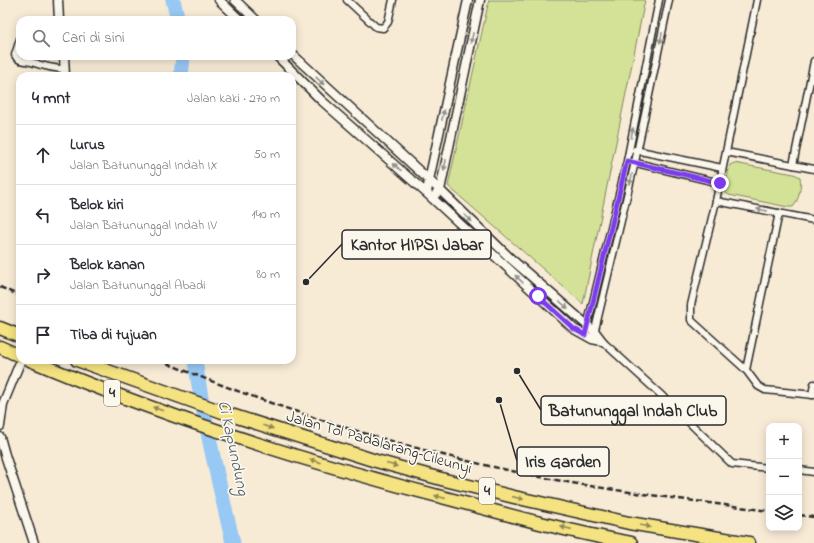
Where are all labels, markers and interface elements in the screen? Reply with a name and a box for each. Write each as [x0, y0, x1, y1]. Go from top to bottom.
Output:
search box [16, 16, 296, 60]
icon: search [30, 27, 52, 49]
text: Cari di sini [62, 27, 125, 49]
one-way arrow [469, 32, 475, 44]
one-way arrow [658, 32, 664, 44]
one-way arrow [315, 76, 326, 85]
text: 4 mnt [32, 86, 71, 111]
text: Jalan kaki · 270 m [187, 89, 280, 108]
one-way arrow [440, 109, 446, 121]
one-way arrow [630, 127, 636, 139]
text: Lurus [70, 134, 105, 156]
icon: ahead [32, 144, 54, 166]
text: 50 m [254, 145, 280, 164]
text: Jalan Batununggal Indah IX [70, 156, 218, 175]
one-way arrow [442, 159, 448, 171]
one-way arrow [393, 163, 402, 172]
one-way arrow [628, 173, 634, 185]
route end [711, 174, 729, 192]
text: Belok kiri [70, 194, 124, 216]
icon: left [32, 204, 54, 226]
text: 140 m [252, 205, 280, 224]
one-way arrow [756, 207, 768, 213]
one-way arrow [463, 213, 473, 223]
text: Jalan Batununggal Indah IV [70, 216, 217, 235]
callout: Kantor HIPSI Jabar [342, 230, 491, 259]
text: Kantor HIPSI Jabar [351, 233, 484, 258]
text: Belok kanan [70, 254, 145, 276]
icon: right [32, 264, 54, 286]
text: 80 m [256, 265, 280, 284]
one-way arrow [514, 275, 523, 284]
text: Jalan Batununggal Abadi [70, 276, 206, 295]
route start [529, 287, 547, 305]
one-way arrow [558, 301, 569, 310]
icon: arrive [32, 324, 54, 346]
text: Tiba di tujuan [70, 324, 157, 346]
road number: 4 [104, 380, 120, 406]
callout: Batununggal Indah Club [541, 396, 726, 425]
water label: Ci Kapundung [210, 398, 255, 498]
text: Batununggal Indah Club [548, 399, 717, 426]
street label: Jalan Tol Padalarang–Cileunyi [283, 405, 475, 481]
one-way arrow [152, 406, 164, 412]
map controls [766, 423, 802, 531]
button: + [766, 423, 802, 459]
one-way arrow [263, 424, 275, 430]
callout: Iris Garden [517, 447, 609, 476]
text: Iris Garden [525, 450, 602, 475]
one-way arrow [308, 458, 320, 464]
button: − [766, 459, 802, 495]
one-way arrow [386, 463, 399, 469]
road number: 4 [479, 478, 495, 504]
one-way arrow [433, 494, 445, 500]
button: layers [766, 495, 802, 531]
one-way arrow [512, 496, 524, 502]
one-way arrow [639, 523, 651, 529]
one-way arrow [559, 525, 572, 531]

